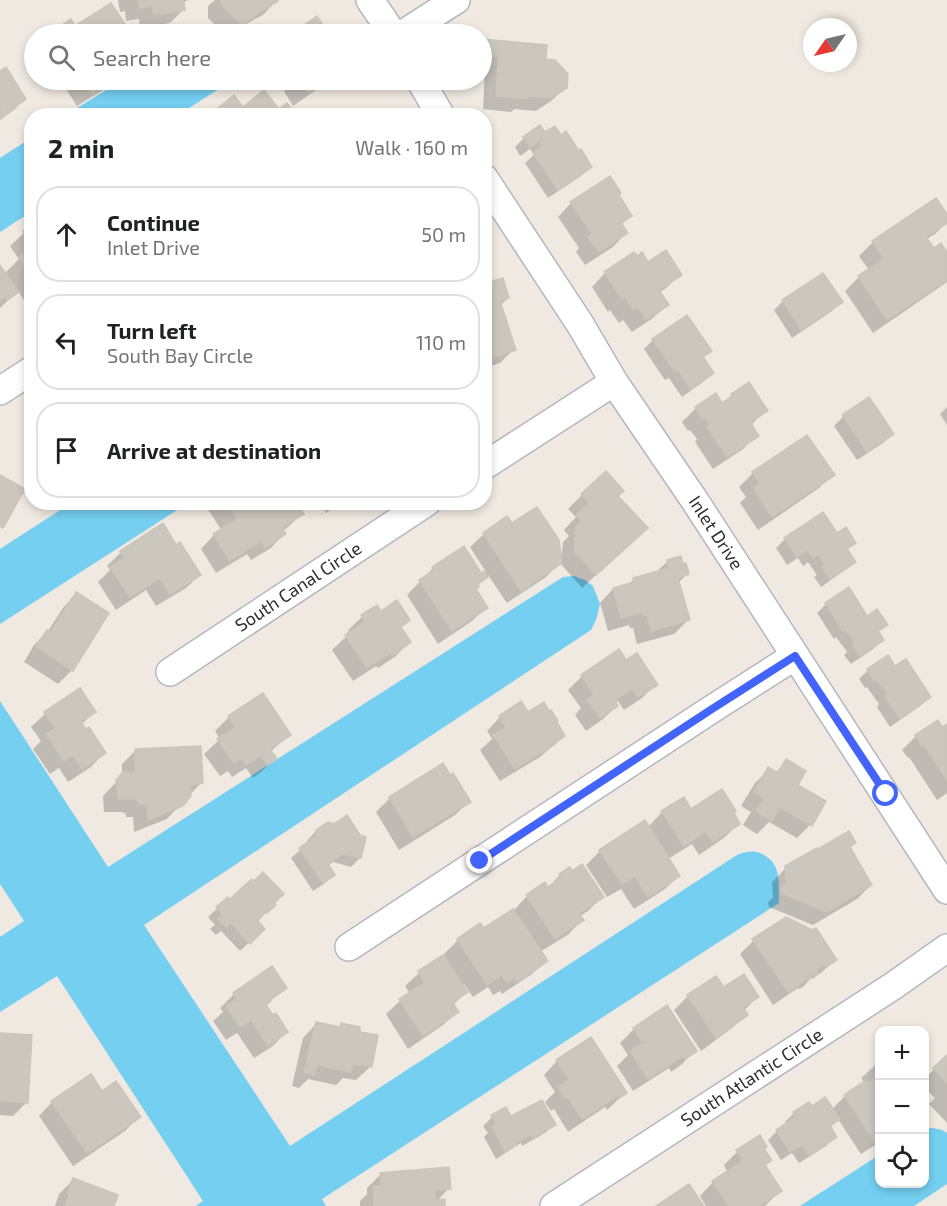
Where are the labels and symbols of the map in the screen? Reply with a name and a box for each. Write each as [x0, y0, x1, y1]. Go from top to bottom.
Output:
north arrow [803, 18, 857, 72]
street label: Inlet Drive [685, 491, 749, 574]
street label: South Canal Circle [231, 536, 365, 636]
route start [872, 780, 898, 806]
route end [466, 847, 492, 873]
street label: South Atlantic Circle [676, 1023, 827, 1131]

